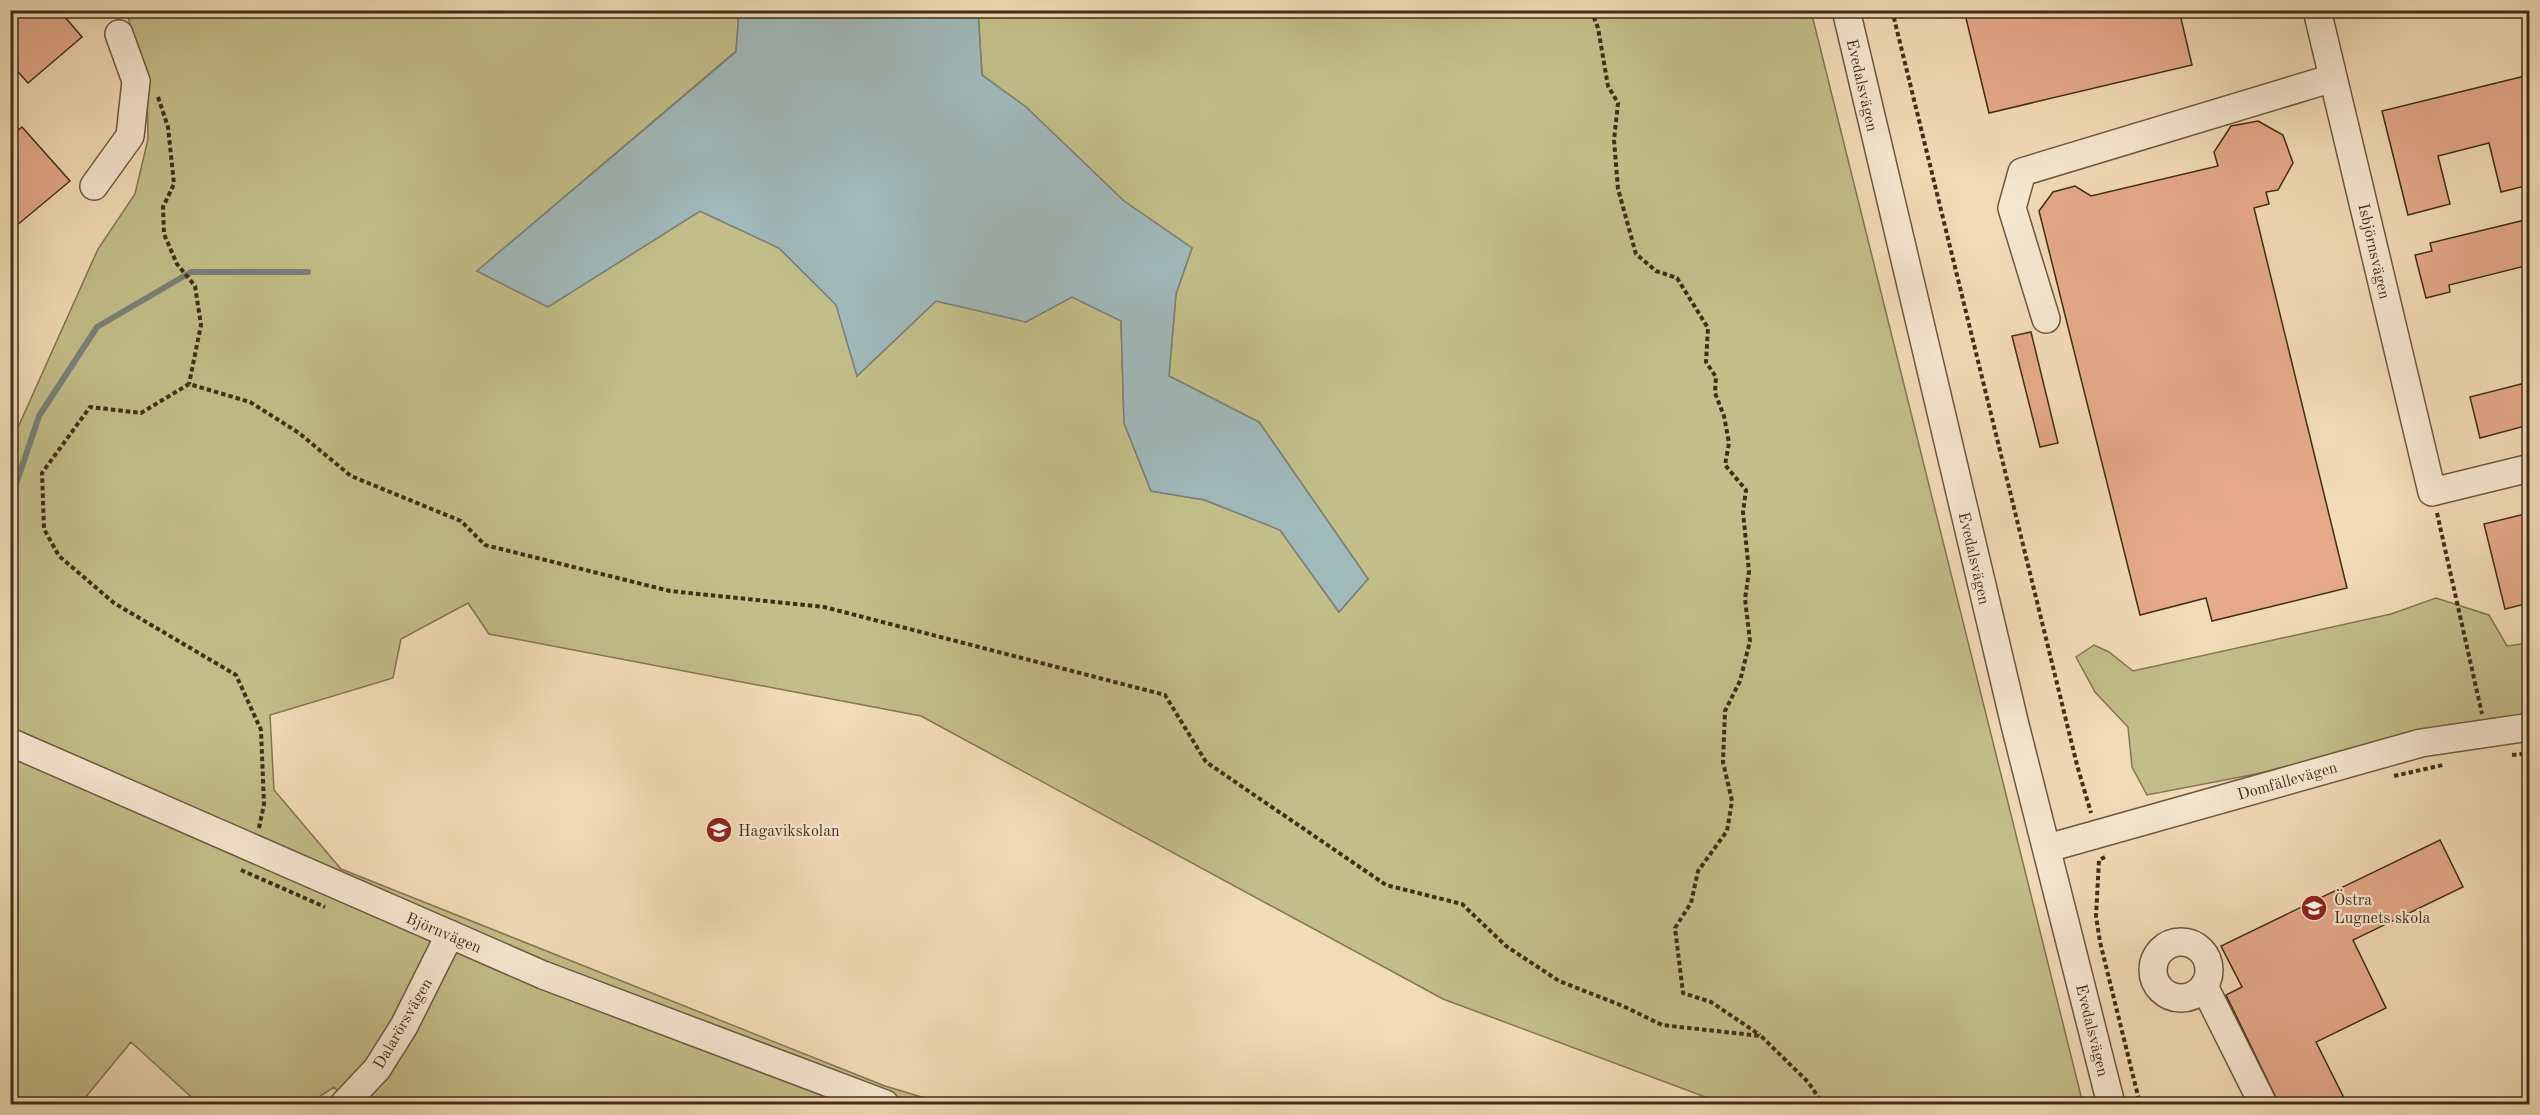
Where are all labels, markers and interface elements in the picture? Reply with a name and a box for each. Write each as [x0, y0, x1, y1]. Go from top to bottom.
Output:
street label: Evedalsvägen [1843, 38, 1880, 134]
street label: Isbjörnsvägen [2354, 202, 2392, 301]
street label: Evedalsvägen [1955, 511, 1992, 607]
street label: Domfällevägen [2236, 760, 2340, 804]
school or university icon: Hagavikskolan [704, 815, 734, 845]
place label: Hagavikskolan [738, 824, 840, 840]
place label: Östra Lugnets skola [2334, 889, 2430, 927]
school or university icon: Östra Lugnets skola [2299, 893, 2329, 923]
street label: Björnvägen [403, 911, 484, 957]
street label: Dalarörsvägen [371, 976, 436, 1072]
street label: Evedalsvägen [2072, 983, 2110, 1079]

